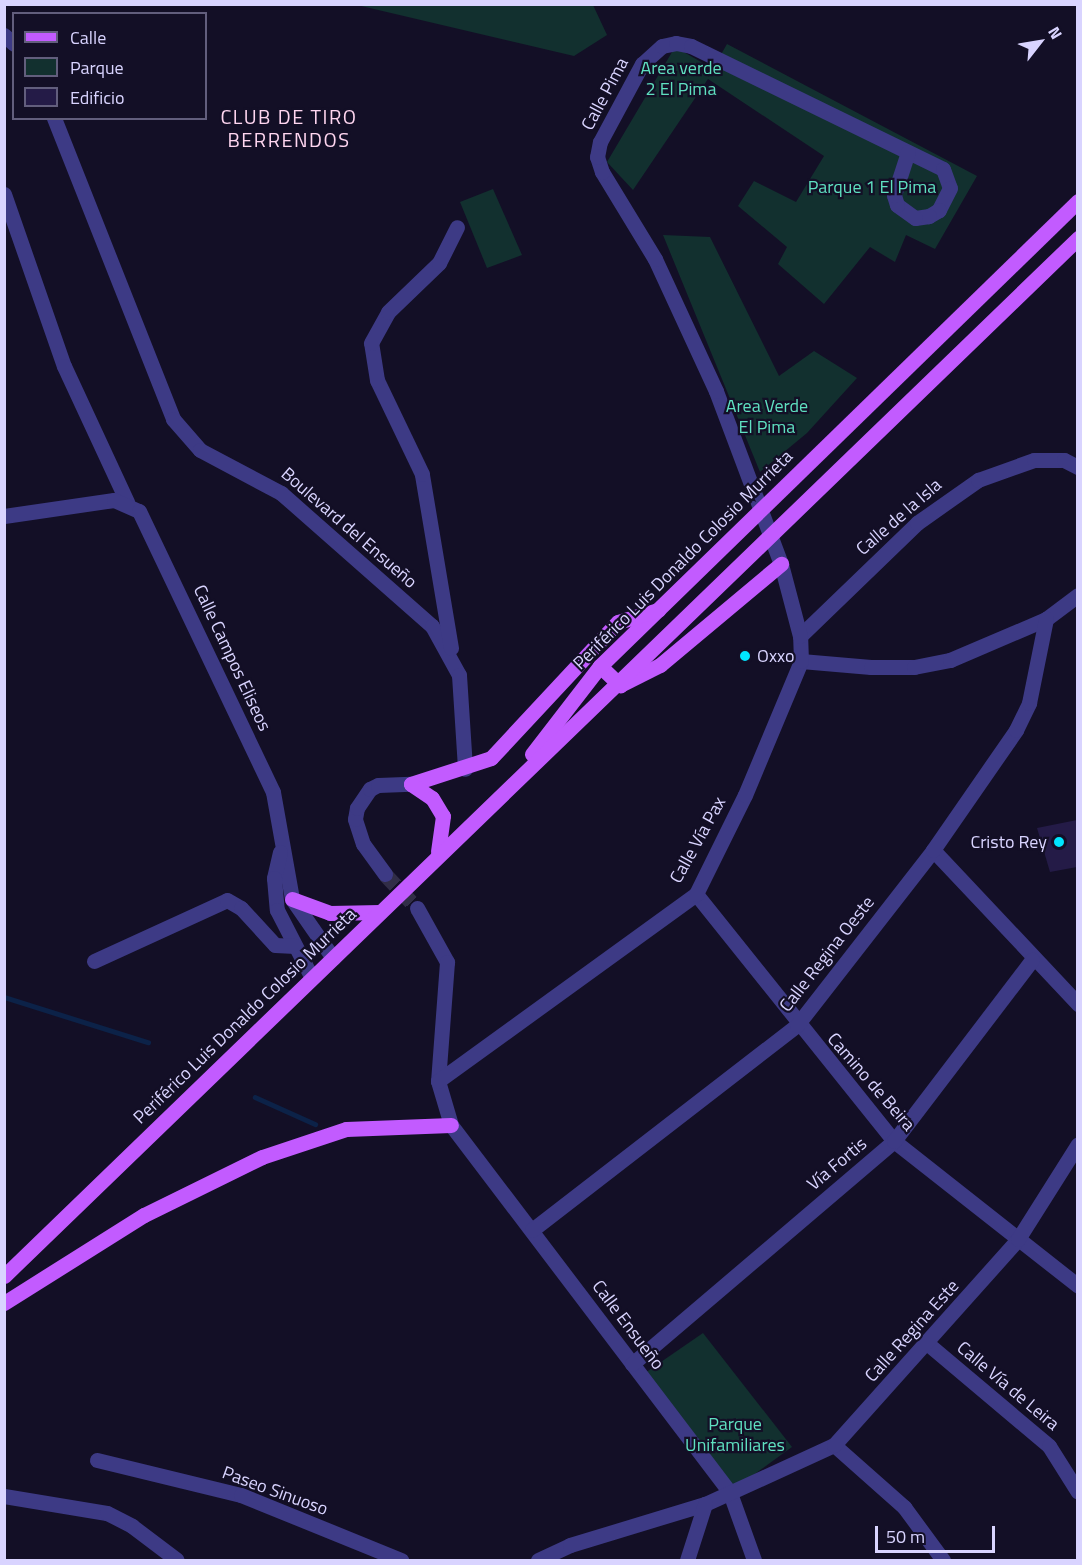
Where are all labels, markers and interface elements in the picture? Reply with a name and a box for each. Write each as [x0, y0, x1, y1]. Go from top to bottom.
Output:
legend [12, 12, 207, 120]
north arrow [1010, 12, 1070, 72]
text: N [1042, 22, 1069, 44]
text: Calle [70, 24, 106, 51]
text: Parque [70, 54, 124, 81]
street label: Calle Pima [577, 54, 633, 134]
park label: Area verde 2 El Pima [640, 58, 722, 100]
text: Edificio [70, 84, 124, 111]
district label: CLUB DE TIRO BERRENDOS [220, 104, 358, 151]
park label: Parque 1 El Pima [808, 176, 936, 198]
park label: Area Verde El Pima [726, 396, 808, 438]
street label: Periférico Luis Donaldo Colosio Murrieta [569, 446, 797, 674]
street label: Boulevard del Ensueño [277, 463, 421, 593]
street label: Calle de la Isla [852, 474, 946, 560]
street label: Calle Campos Eliseos [189, 582, 275, 734]
place label: Oxxo [757, 645, 794, 667]
marker: Oxxo [738, 649, 752, 663]
street label: Calle Vía Pax [665, 793, 731, 887]
place label: Cristo Rey [970, 831, 1047, 853]
marker: Cristo Rey [1052, 835, 1066, 849]
street label: Calle Regina Oeste [775, 892, 879, 1016]
street label: Periférico Luis Donaldo Colosio Murrieta [129, 904, 361, 1128]
street label: Camino de Beira [823, 1029, 919, 1135]
street label: Vía Fortis [803, 1133, 871, 1195]
street label: Calle Ensueño [587, 1276, 669, 1374]
street label: Calle Regina Este [861, 1276, 963, 1386]
street label: Calle Vía de Leira [952, 1337, 1064, 1435]
park label: Parque Unifamiliares [685, 1414, 785, 1456]
street label: Paseo Sinuoso [219, 1462, 331, 1520]
scale bar [878, 1514, 998, 1552]
text: 50 m [886, 1523, 925, 1550]

